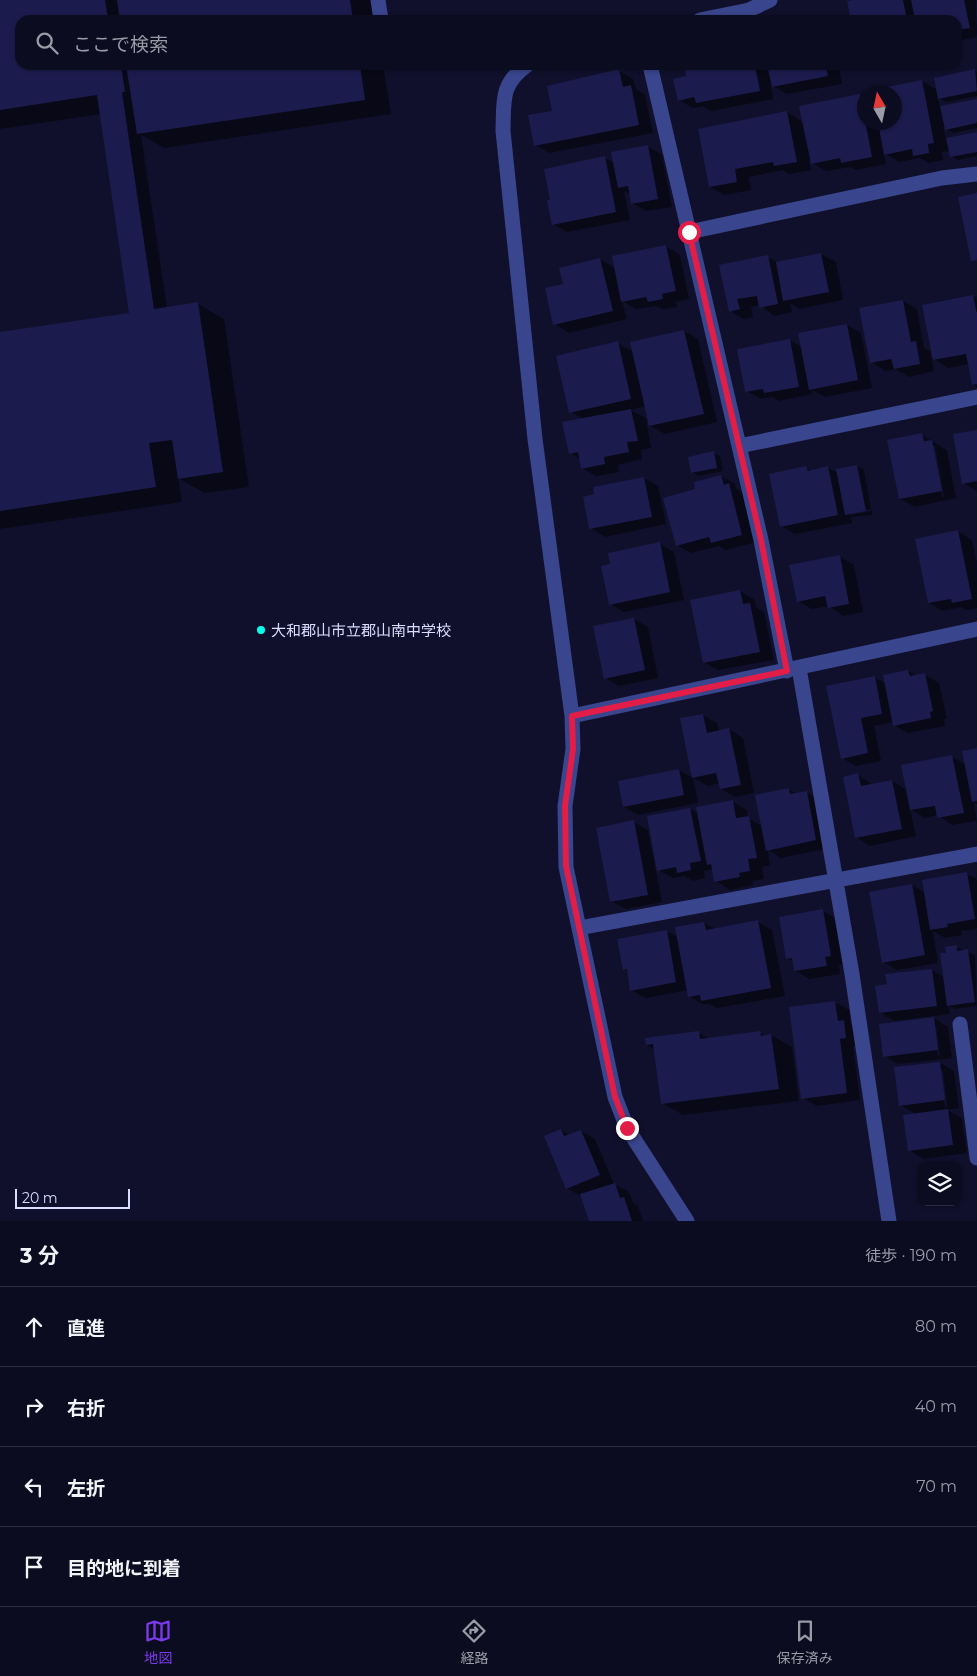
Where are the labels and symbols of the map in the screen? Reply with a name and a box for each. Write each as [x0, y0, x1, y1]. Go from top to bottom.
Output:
north arrow [857, 85, 902, 130]
route start [678, 221, 701, 244]
place label: 大和郡山市立郡山南中学校 [271, 621, 451, 640]
marker: 大和郡山市立郡山南中学校 [255, 624, 267, 636]
route end [616, 1117, 639, 1140]
scale bar [15, 1186, 130, 1209]

